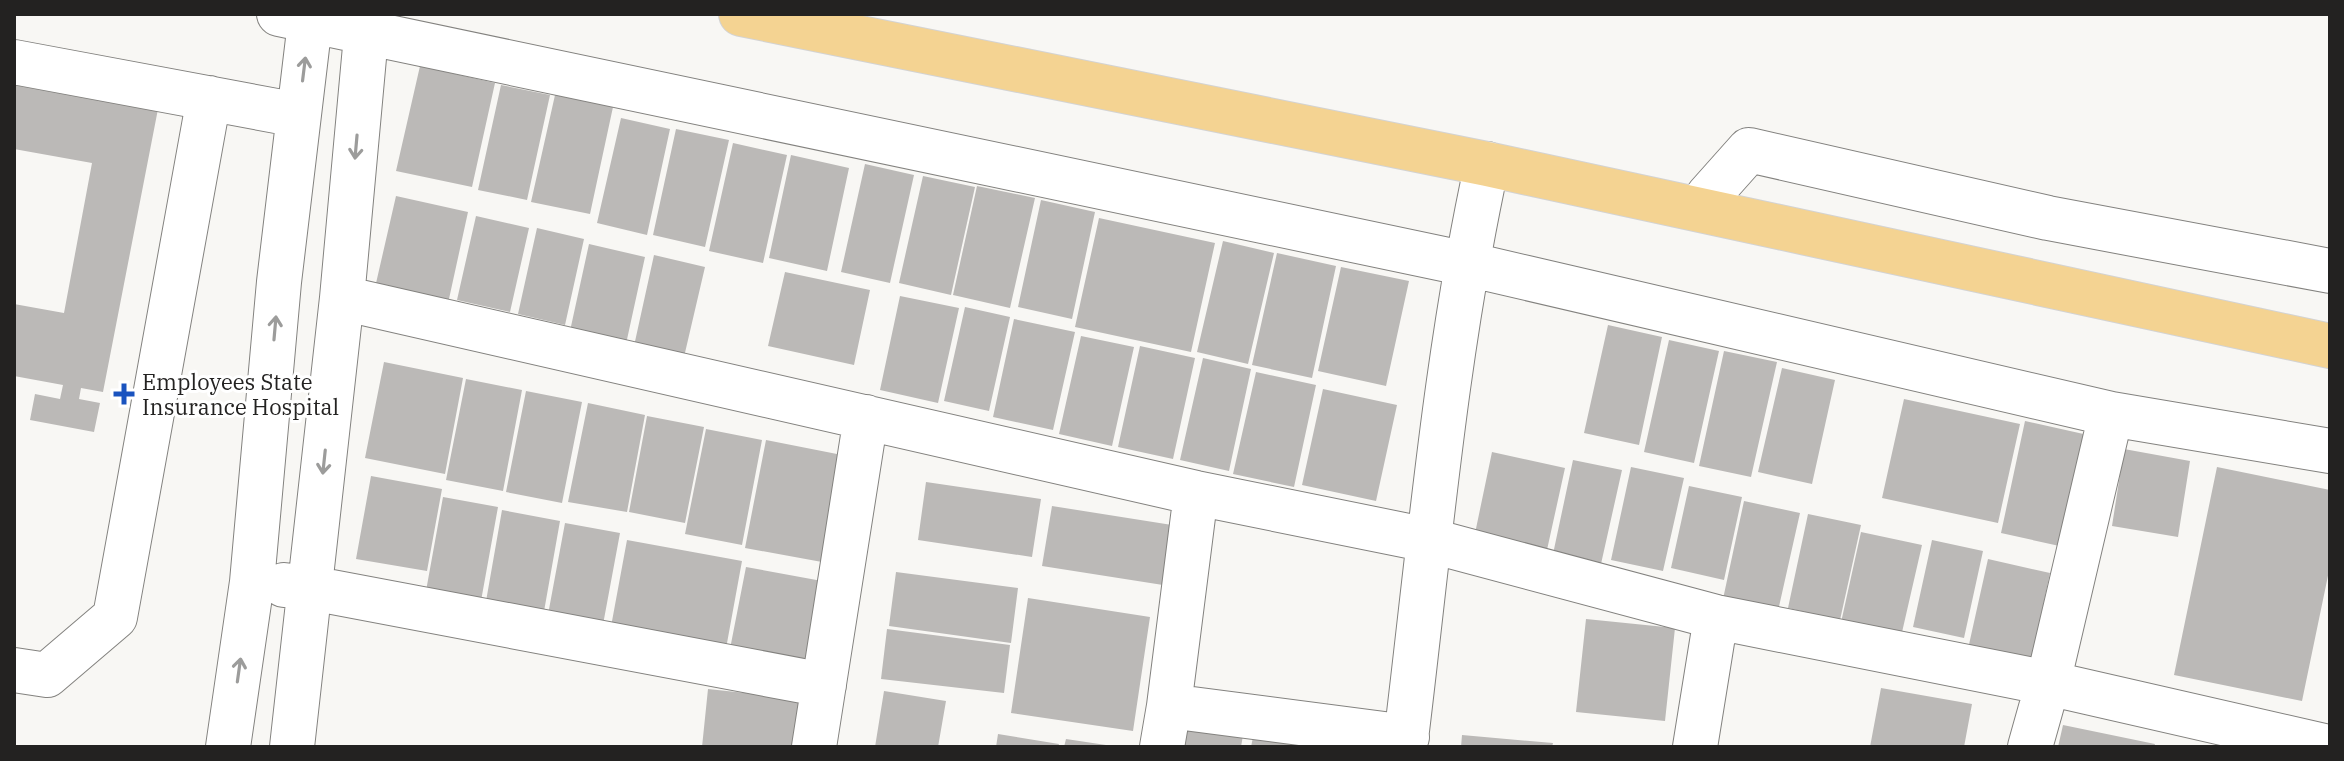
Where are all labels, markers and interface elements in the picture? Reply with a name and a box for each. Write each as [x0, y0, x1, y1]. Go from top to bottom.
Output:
one-way arrow [296, 56, 311, 83]
one-way arrow [348, 134, 363, 160]
one-way arrow [268, 315, 283, 342]
place label: Employees State Insurance Hospital [142, 367, 339, 421]
marker: Employees State Insurance Hospital [113, 383, 135, 405]
one-way arrow [317, 448, 332, 475]
one-way arrow [232, 658, 247, 683]

